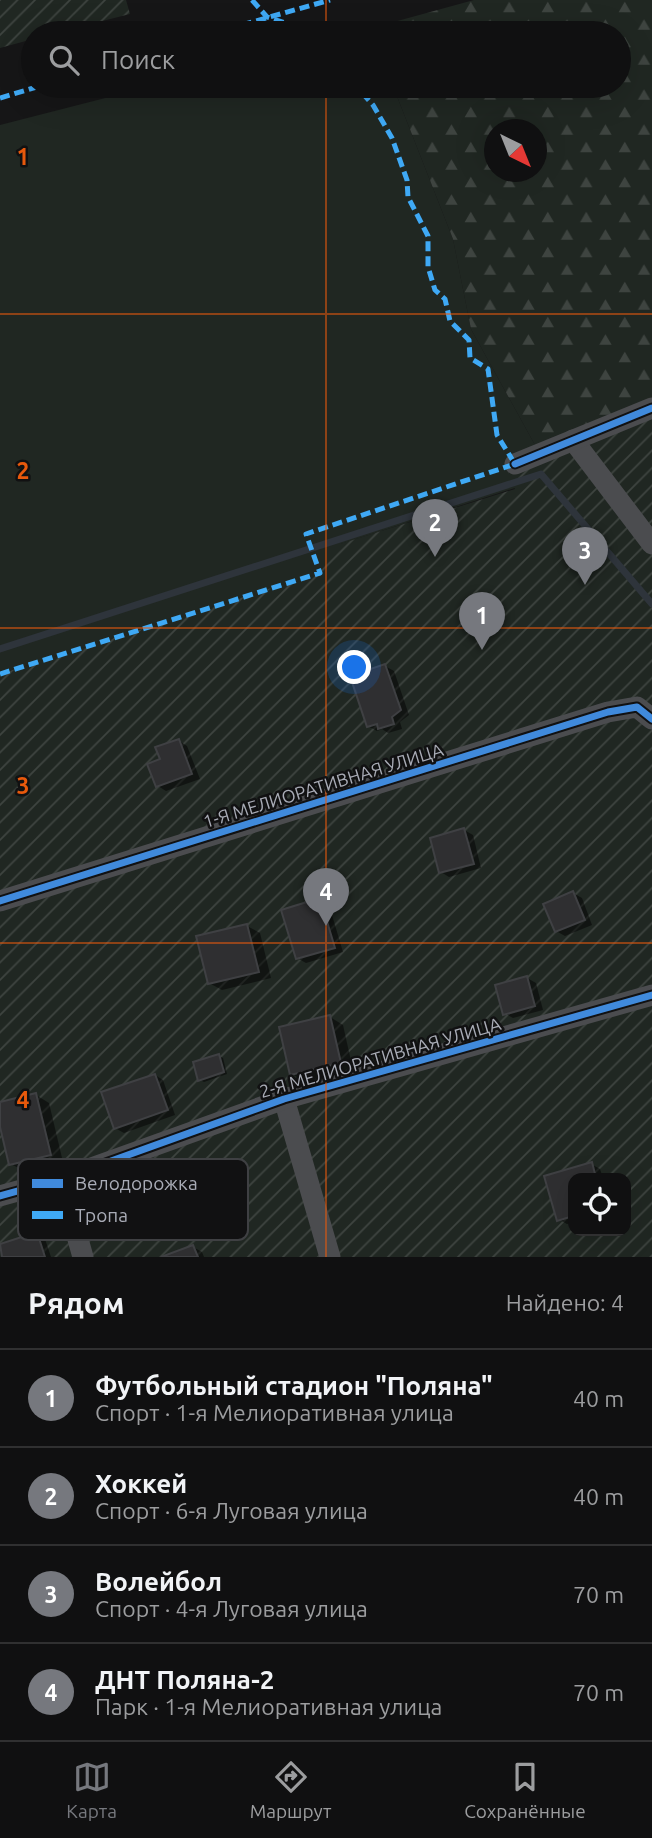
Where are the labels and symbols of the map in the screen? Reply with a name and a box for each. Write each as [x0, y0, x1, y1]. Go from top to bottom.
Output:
north arrow [484, 119, 547, 182]
text: 1 [17, 144, 29, 169]
text: 2 [17, 458, 29, 483]
pin: 2 [412, 499, 458, 557]
pin: 3 [562, 527, 608, 585]
pin: 1 [459, 592, 505, 650]
your location [337, 650, 371, 684]
street label: 1-Я МЕЛИОРАТИВНАЯ УЛИЦА [201, 739, 446, 831]
text: 3 [17, 773, 29, 798]
pin: 4 [303, 868, 349, 926]
street label: 2-Я МЕЛИОРАТИВНАЯ УЛИЦА [257, 1013, 503, 1101]
text: 4 [17, 1087, 30, 1112]
legend [18, 1159, 248, 1240]
text: Велодорожка [75, 1172, 198, 1194]
text: Тропа [75, 1204, 128, 1226]

